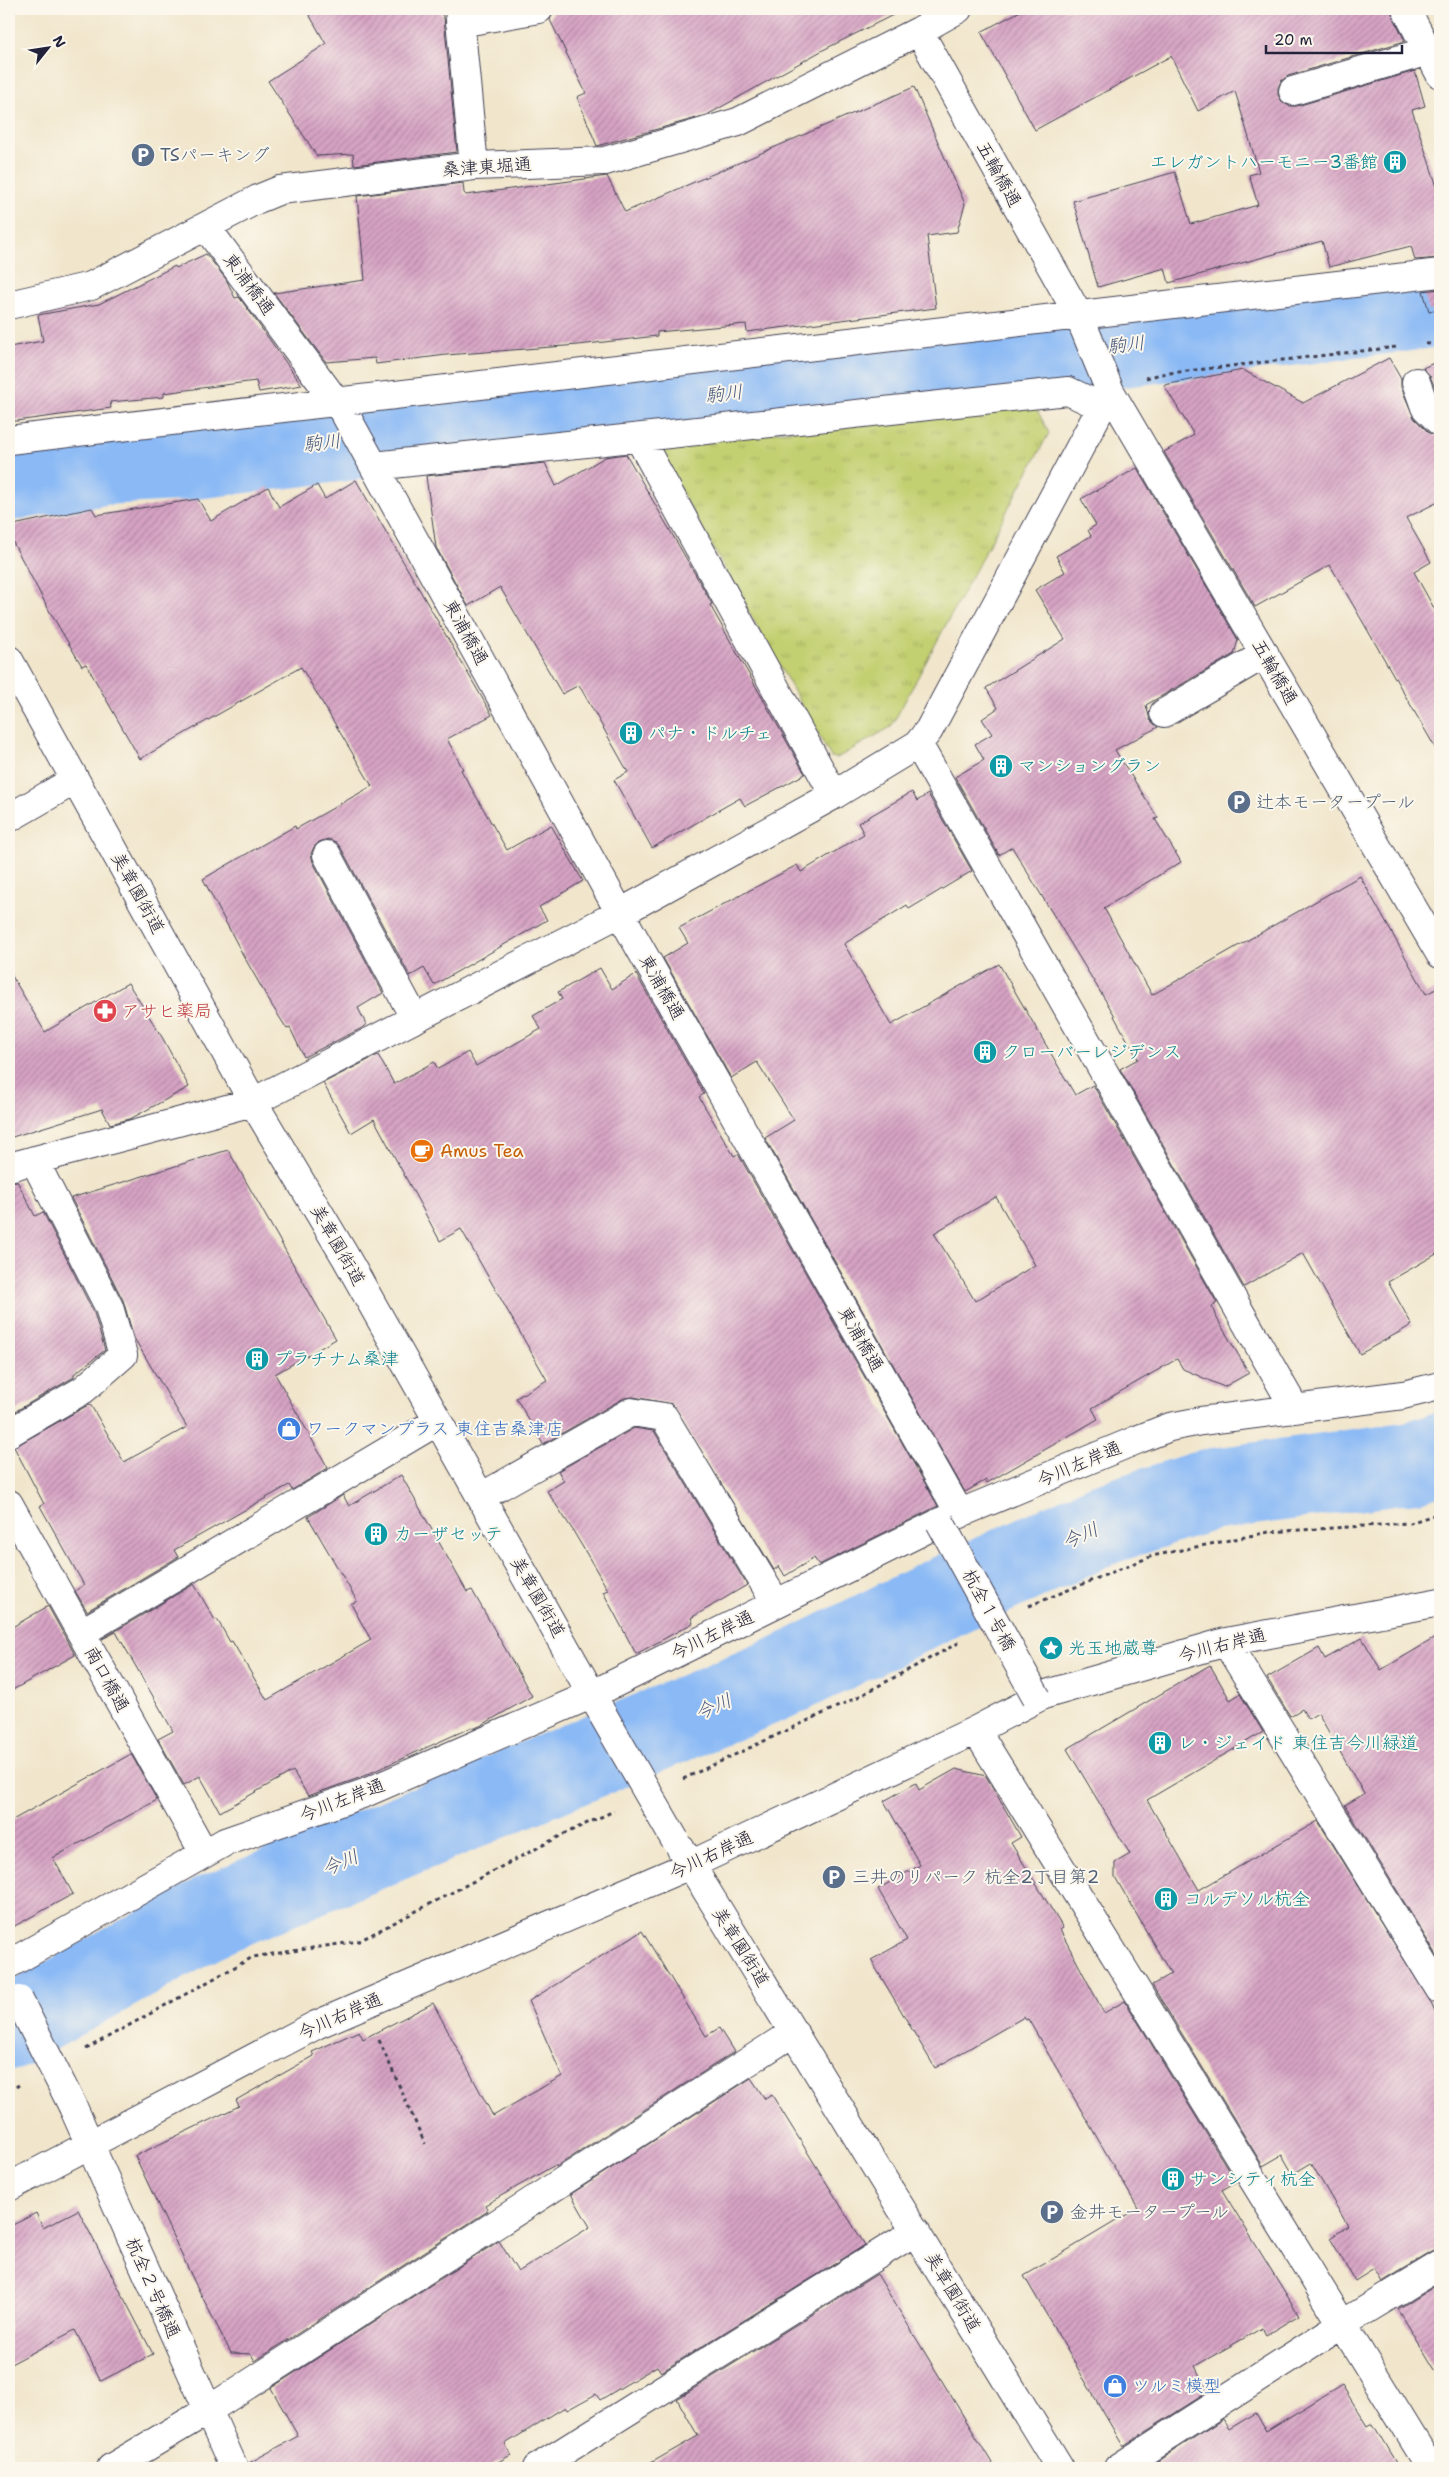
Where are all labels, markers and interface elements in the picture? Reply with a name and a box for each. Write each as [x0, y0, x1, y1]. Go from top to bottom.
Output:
north arrow [22, 22, 72, 72]
scale bar [1266, 22, 1403, 54]
text: 20 m [1274, 30, 1313, 50]
text: N [49, 32, 70, 51]
street label: 五輪橋通 [971, 137, 1027, 211]
parking icon: TSパーキング [130, 142, 156, 168]
place label: TSパーキング [160, 143, 270, 167]
building icon: エレガントハーモニー3番館 [1382, 149, 1408, 175]
place label: エレガントハーモニー3番館 [1150, 150, 1378, 174]
street label: 桑津東堀通 [441, 152, 533, 182]
street label: 東浦橋通 [218, 248, 280, 320]
water label: 駒川 [1106, 330, 1146, 359]
water label: 駒川 [704, 379, 744, 408]
water label: 駒川 [302, 428, 342, 457]
street label: 東浦橋通 [438, 595, 494, 669]
street label: 五輪橋通 [1247, 635, 1303, 709]
building icon: パナ・ドルチェ [618, 720, 644, 746]
place label: パナ・ドルチェ [648, 721, 772, 745]
building icon: マンショングラン [988, 753, 1014, 779]
place label: マンショングラン [1018, 754, 1161, 778]
parking icon: 辻本モータープール [1226, 789, 1252, 815]
place label: 辻本モータープール [1256, 790, 1415, 814]
street label: 美章園街道 [106, 848, 170, 938]
street label: 東浦橋通 [634, 950, 690, 1024]
pharmacy icon: アサヒ薬局 [92, 998, 118, 1024]
place label: アサヒ薬局 [122, 999, 212, 1023]
building icon: クローバーレジデンス [972, 1039, 998, 1065]
place label: クローバーレジデンス [1002, 1040, 1181, 1064]
cafe icon: Amus Tea [409, 1138, 435, 1164]
place label: Amus Tea [440, 1139, 524, 1163]
street label: 美章園街道 [305, 1200, 371, 1290]
street label: 東浦橋通 [833, 1302, 889, 1376]
building icon: プラチナム桑津 [244, 1346, 270, 1372]
place label: プラチナム桑津 [274, 1347, 399, 1371]
shop icon: ワークマンプラス 東住吉桑津店 [276, 1416, 302, 1442]
place label: ワークマンプラス 東住吉桑津店 [306, 1417, 563, 1441]
street label: 今川左岸通 [1033, 1435, 1125, 1493]
water label: 今川 [1058, 1516, 1103, 1555]
building icon: カーザセッテ [363, 1521, 389, 1547]
place label: カーザセッテ [394, 1522, 503, 1546]
street label: 美章園街道 [505, 1552, 571, 1642]
street label: 杭全１号橋 [957, 1565, 1021, 1655]
street label: 今川左岸通 [666, 1604, 758, 1666]
street label: 今川右岸通 [1175, 1622, 1269, 1668]
place icon: 光玉地蔵尊 [1038, 1635, 1064, 1661]
place label: 光玉地蔵尊 [1068, 1636, 1158, 1660]
street label: 南口橋通 [79, 1642, 135, 1716]
water label: 今川 [691, 1688, 736, 1725]
building icon: レ・ジェイド 東住吉今川緑道 [1147, 1730, 1173, 1756]
place label: レ・ジェイド 東住吉今川緑道 [1178, 1731, 1418, 1755]
street label: 今川左岸通 [296, 1773, 388, 1827]
street label: 今川右岸通 [665, 1825, 757, 1885]
water label: 今川 [318, 1844, 363, 1881]
parking icon: 三井のリパーク 杭全2丁目第2 [821, 1864, 847, 1890]
place label: 三井のリパーク 杭全2丁目第2 [852, 1865, 1099, 1889]
building icon: コルデソル杭全 [1153, 1886, 1179, 1912]
place label: コルデソル杭全 [1184, 1887, 1310, 1911]
street label: 美章園街道 [707, 1902, 775, 1992]
street label: 今川右岸通 [294, 1987, 386, 2045]
building icon: サンシティ杭全 [1160, 2166, 1186, 2192]
place label: サンシティ杭全 [1190, 2167, 1316, 2191]
parking icon: 金井モータープール [1039, 2199, 1065, 2225]
place label: 金井モータープール [1070, 2200, 1229, 2224]
street label: 杭全２号橋通 [120, 2234, 186, 2342]
street label: 美章園街道 [920, 2247, 986, 2337]
shop icon: ツルミ模型 [1102, 2373, 1128, 2399]
place label: ツルミ模型 [1132, 2374, 1221, 2398]

